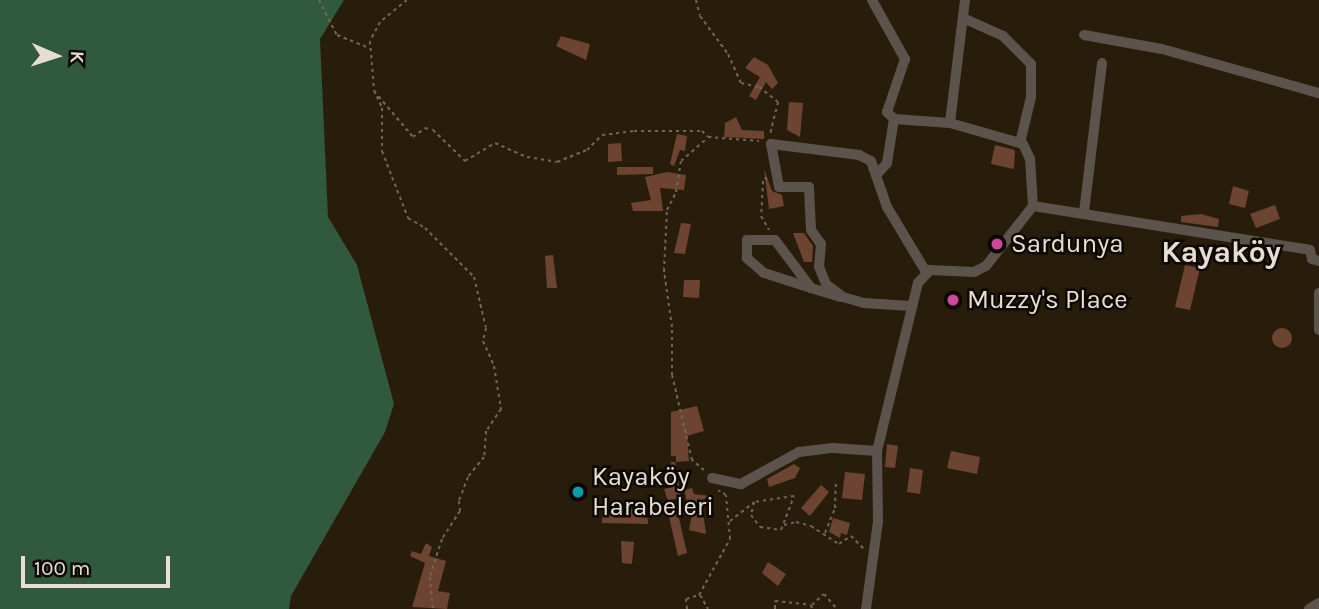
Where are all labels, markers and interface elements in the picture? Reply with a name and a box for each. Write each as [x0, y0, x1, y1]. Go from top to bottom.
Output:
north arrow [21, 21, 91, 91]
text: K [66, 50, 88, 64]
place label: Sardunya [1011, 228, 1124, 260]
district label: Kayaköy [1161, 234, 1281, 270]
marker: Sardunya [989, 236, 1005, 252]
place label: Muzzy's Place [967, 284, 1128, 316]
marker: Muzzy's Place [945, 292, 961, 308]
place label: Kayaköy Harabeleri [592, 461, 714, 522]
marker: Kayaköy Harabeleri [570, 484, 586, 500]
scale bar [24, 542, 173, 586]
text: 100 m [34, 556, 91, 580]

